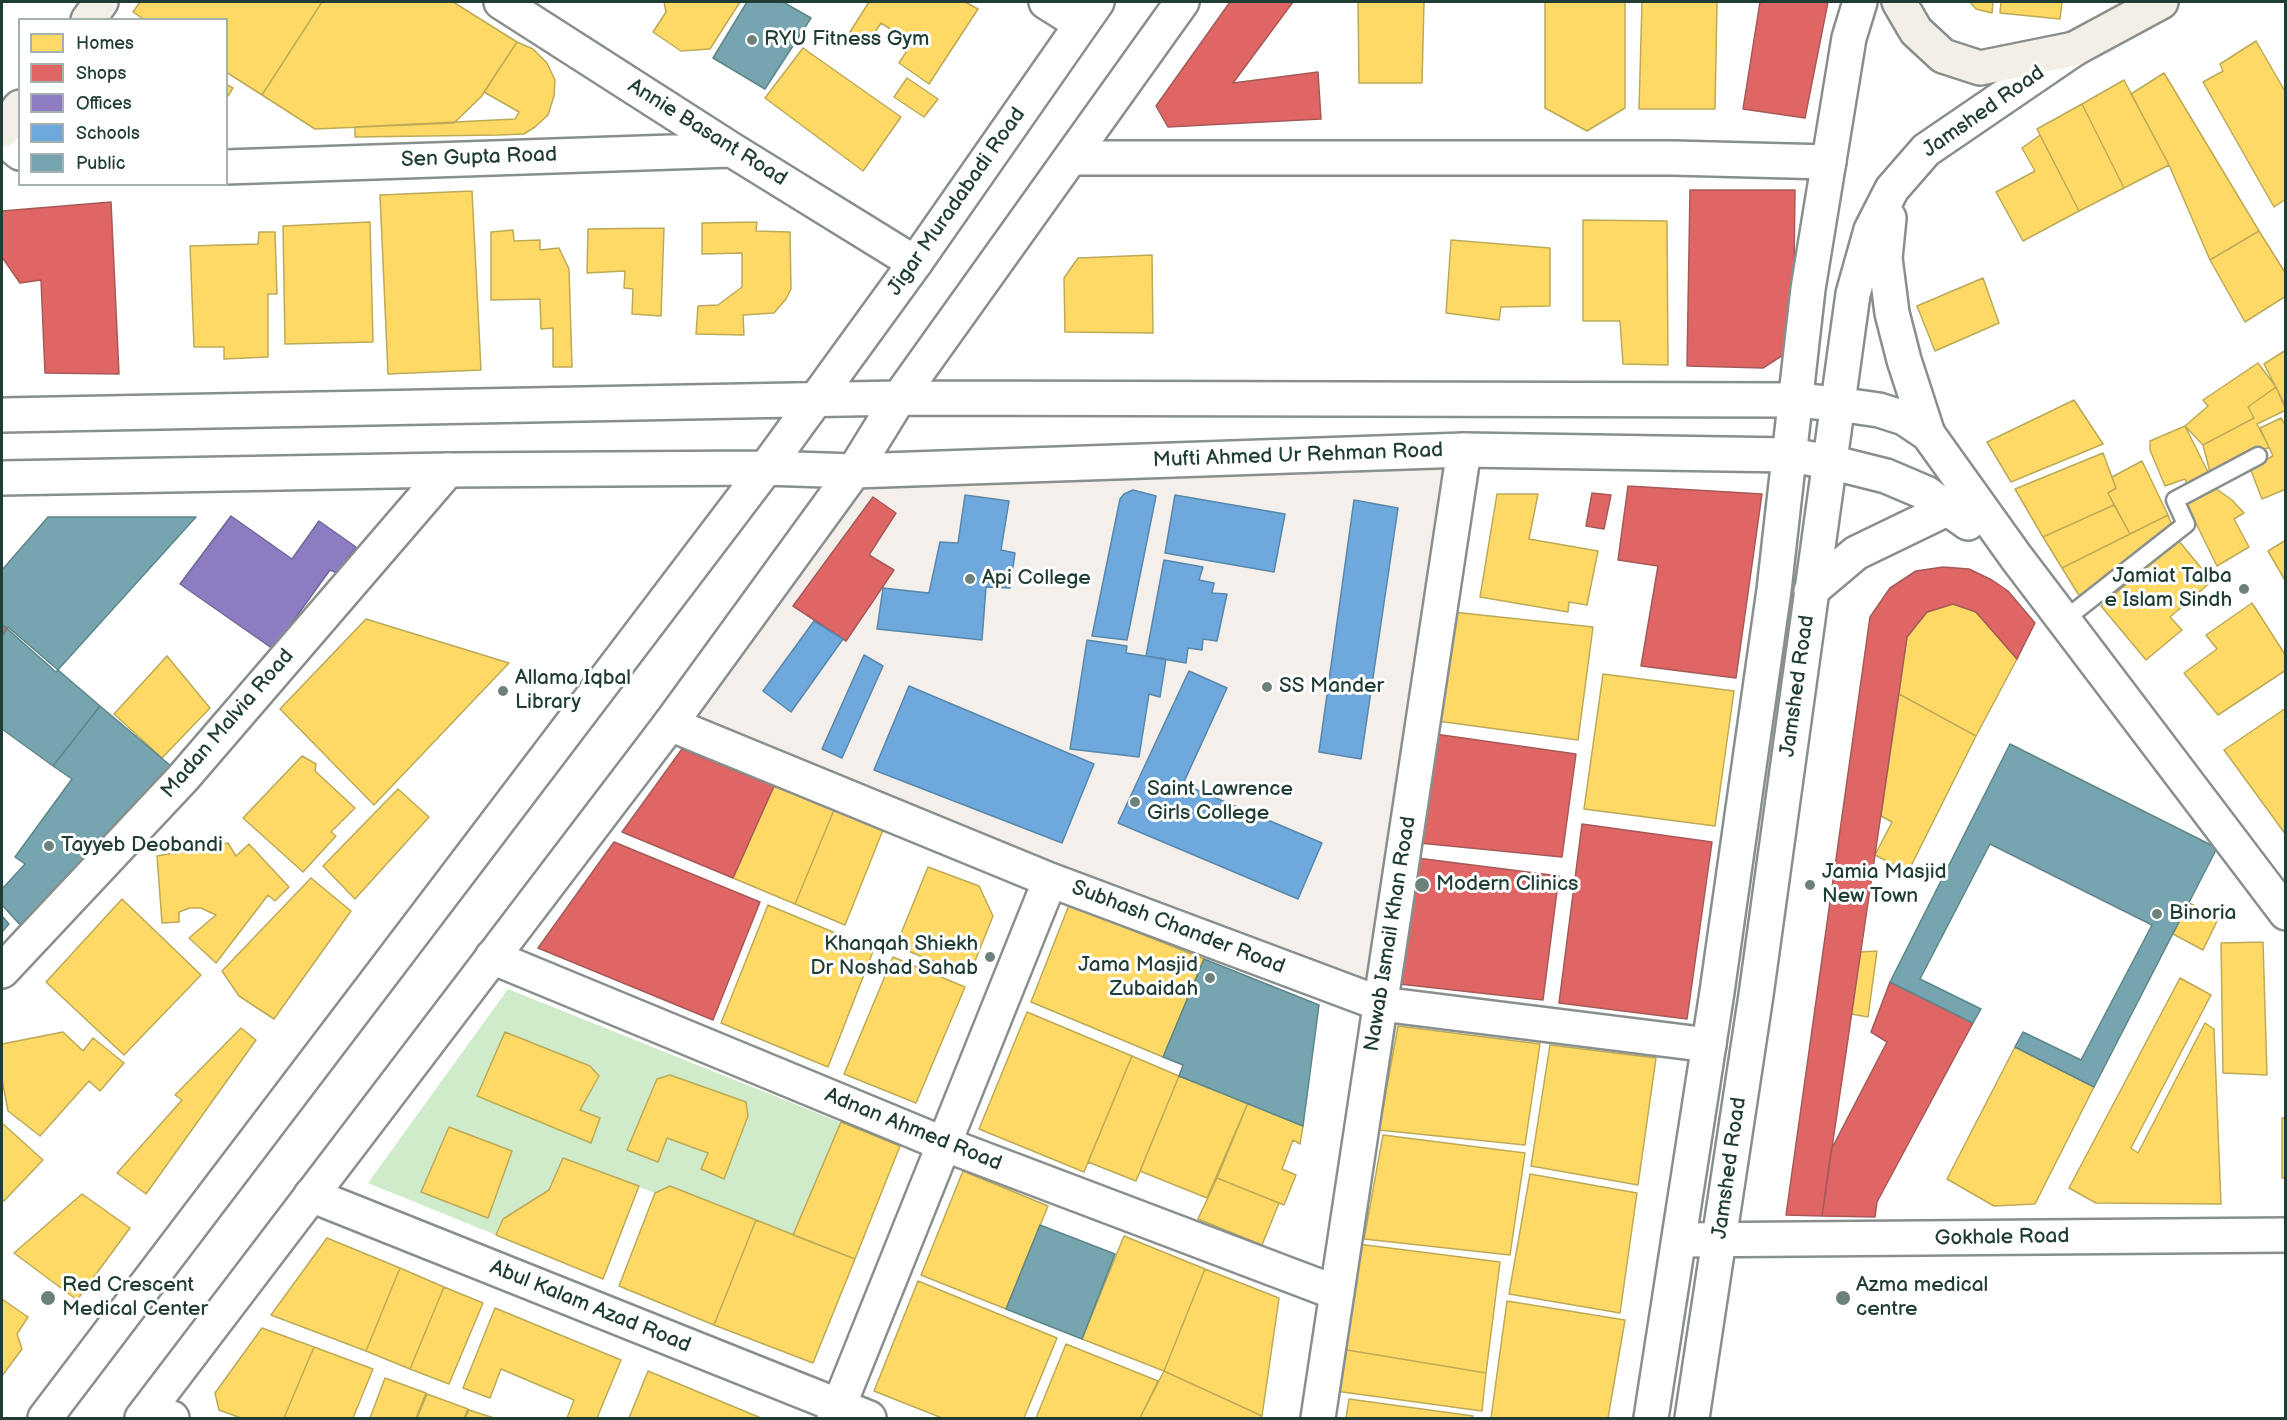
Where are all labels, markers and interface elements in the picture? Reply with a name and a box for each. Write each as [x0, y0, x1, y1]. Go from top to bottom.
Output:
legend [18, 18, 228, 186]
place label: RYU Fitness Gym [764, 27, 929, 53]
text: Homes [76, 33, 134, 54]
marker: RYU Fitness Gym [745, 33, 759, 47]
street label: Jamshed Road [1918, 61, 2050, 163]
text: Shops [76, 63, 126, 84]
street label: Annie Basant Road [623, 74, 791, 192]
text: Offices [76, 93, 132, 114]
street label: Jigar Muradabadi Road [883, 103, 1031, 301]
text: Schools [76, 123, 140, 144]
street label: Sen Gupta Road [401, 143, 557, 173]
text: Public [76, 153, 125, 174]
street label: Mufti Ahmed Ur Rehman Road [1152, 438, 1444, 474]
place label: Jamiat Talba e Islam Sindh [2104, 564, 2232, 614]
place label: Api College [982, 566, 1091, 592]
marker: Api College [963, 572, 977, 586]
marker: Jamiat Talba e Islam Sindh [2237, 582, 2251, 596]
street label: Jamshed Road [1776, 614, 1820, 758]
street label: Madan Malvia Road [156, 644, 300, 804]
place label: Allama Iqbal Library [515, 666, 631, 716]
place label: SS Mander [1279, 674, 1384, 700]
marker: SS Mander [1260, 680, 1274, 694]
marker: Allama Iqbal Library [496, 684, 510, 698]
place label: Saint Lawrence Girls College [1147, 777, 1293, 827]
marker: Saint Lawrence Girls College [1128, 795, 1142, 809]
street label: Nawab Ismail Khan Road [1360, 815, 1422, 1053]
place label: Tayyeb Deobandi [61, 833, 223, 859]
marker: Tayyeb Deobandi [42, 839, 56, 853]
place label: Jamia Masjid New Town [1822, 860, 1947, 910]
place label: Modern Clinics [1436, 872, 1578, 898]
street label: Subhash Chander Road [1068, 876, 1288, 980]
marker: Modern Clinics [1413, 876, 1431, 894]
marker: Jamia Masjid New Town [1803, 878, 1817, 892]
place label: Binoria [2169, 901, 2236, 927]
marker: Binoria [2150, 907, 2164, 921]
place label: Khanqah Shiekh Dr Noshad Sahab [810, 932, 978, 982]
marker: Khanqah Shiekh Dr Noshad Sahab [983, 950, 997, 964]
place label: Jama Masjid Zubaidah [1078, 953, 1198, 1003]
marker: Jama Masjid Zubaidah [1203, 971, 1217, 985]
street label: Adnan Ahmed Road [821, 1083, 1005, 1177]
street label: Jamshed Road [1708, 1096, 1752, 1240]
street label: Gokhale Road [1934, 1224, 2070, 1252]
street label: Abul Kalam Azad Road [486, 1255, 694, 1359]
place label: Red Crescent Medical Center [62, 1273, 208, 1323]
place label: Azma medical centre [1856, 1273, 1988, 1323]
marker: Red Crescent Medical Center [39, 1289, 57, 1307]
marker: Azma medical centre [1834, 1289, 1852, 1307]

